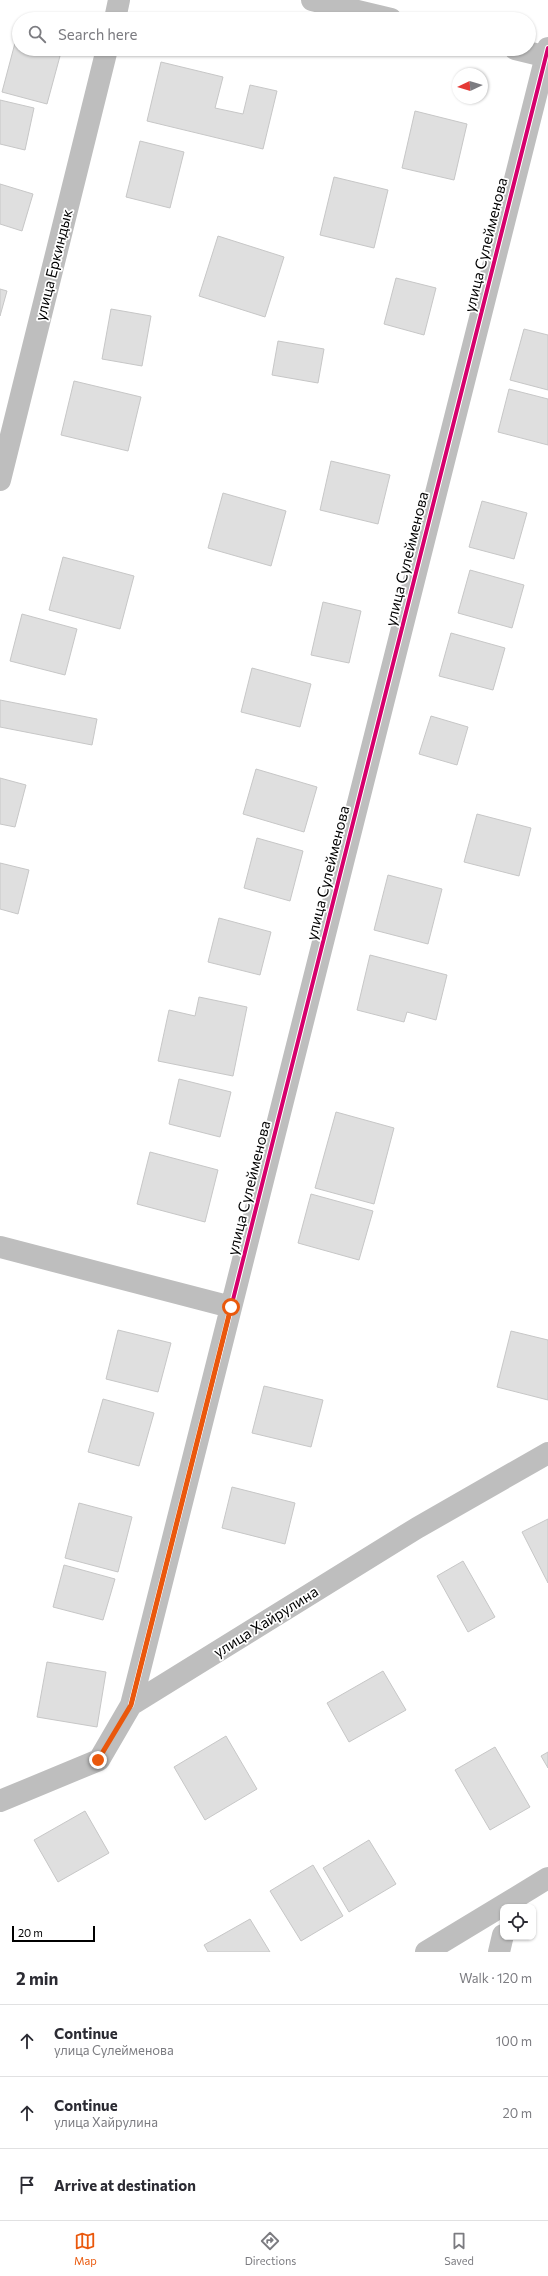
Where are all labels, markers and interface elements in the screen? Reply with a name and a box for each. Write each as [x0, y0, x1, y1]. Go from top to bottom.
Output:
search box [12, 12, 536, 56]
icon: search [26, 23, 48, 45]
text: Search here [58, 25, 137, 43]
north arrow [452, 68, 488, 104]
street label: улица Сулейменова [460, 176, 510, 314]
street label: улица Еркиндык [30, 207, 76, 322]
street label: улица Сулейменова [381, 490, 431, 628]
street label: улица Сулейменова [302, 804, 352, 942]
street label: улица Сулейменова [223, 1119, 273, 1257]
route start [222, 1298, 240, 1316]
street label: улица Хайрулина [210, 1582, 321, 1661]
route end [89, 1751, 107, 1769]
map controls [500, 1904, 536, 1940]
button: locate [500, 1904, 536, 1940]
scale bar [12, 1924, 95, 1943]
text: 20 m [18, 1926, 43, 1939]
text: 2 min [16, 1968, 58, 1989]
text: Walk · 120 m [459, 1970, 532, 1986]
text: Continue [54, 2024, 118, 2042]
icon: ahead [16, 2030, 38, 2052]
text: 100 m [496, 2033, 532, 2049]
text: улица Сулейменова [54, 2042, 174, 2058]
text: Continue [54, 2096, 118, 2114]
icon: ahead [16, 2102, 38, 2124]
text: 20 m [503, 2105, 532, 2121]
text: улица Хайрулина [54, 2114, 158, 2130]
icon: arrive [16, 2174, 38, 2196]
text: Arrive at destination [54, 2176, 196, 2194]
tab: Map [74, 2230, 97, 2267]
tab: Directions [245, 2230, 296, 2267]
tab: Saved [444, 2230, 474, 2267]

